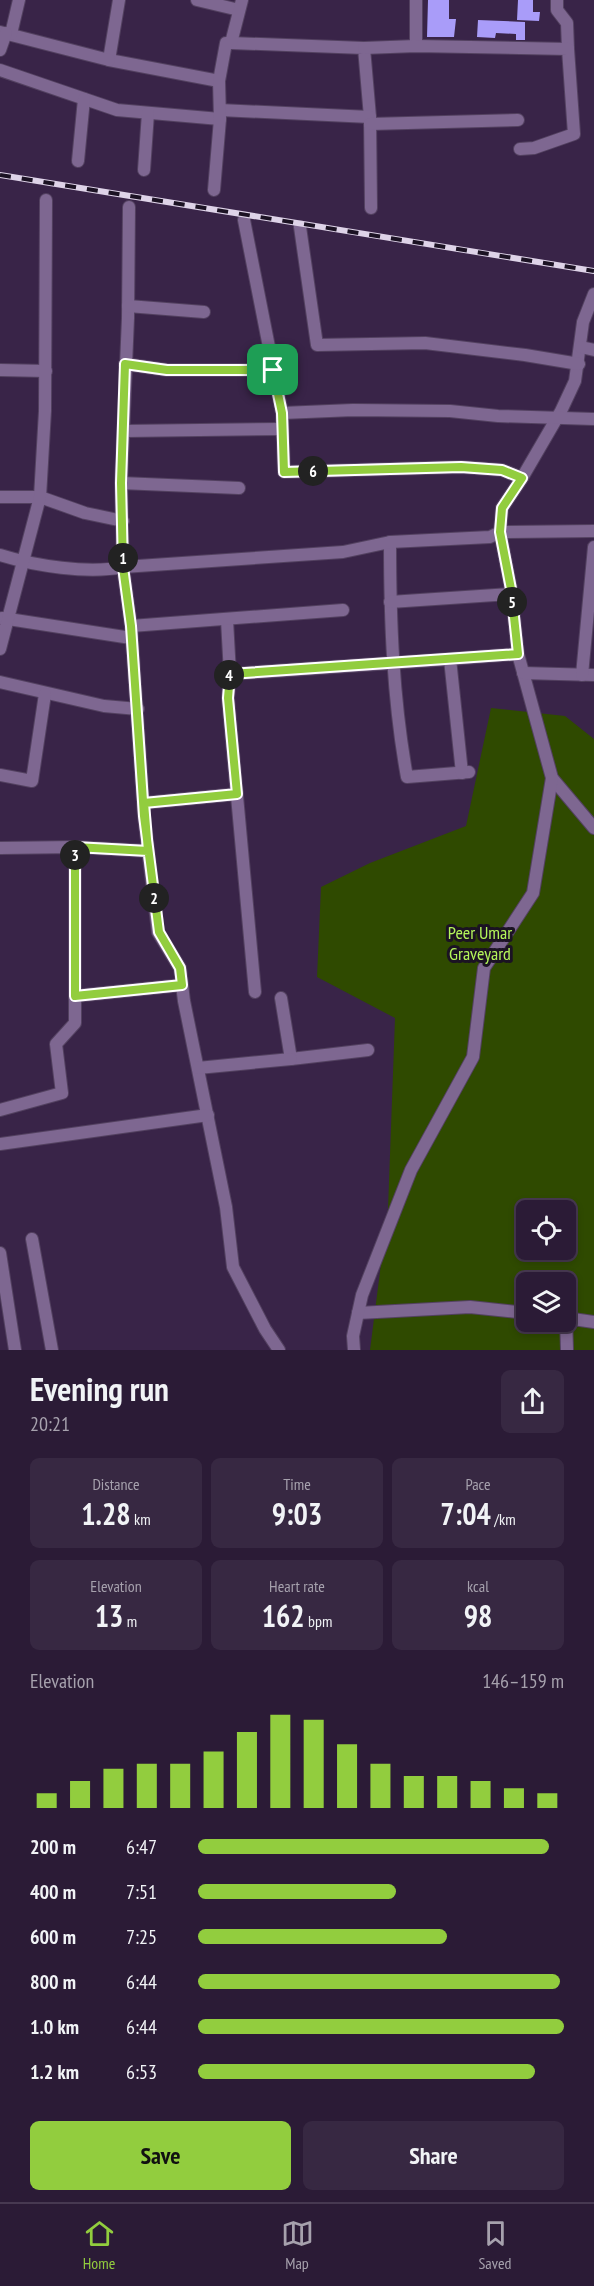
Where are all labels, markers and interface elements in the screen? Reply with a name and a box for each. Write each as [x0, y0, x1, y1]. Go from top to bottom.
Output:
pin [247, 344, 298, 395]
icon: arrive [256, 353, 289, 386]
pin: 6 [298, 456, 328, 486]
text: 6 [309, 461, 317, 481]
pin: 1 [108, 543, 138, 573]
text: 1 [119, 548, 127, 568]
pin: 5 [497, 587, 527, 617]
text: 5 [508, 592, 516, 612]
pin: 4 [214, 660, 244, 690]
text: 4 [225, 665, 233, 685]
pin: 3 [60, 840, 90, 870]
text: 3 [71, 845, 79, 865]
pin: 2 [139, 883, 169, 913]
text: 2 [150, 888, 158, 908]
park label: Peer Umar Graveyard [448, 921, 512, 965]
map controls [516, 1200, 576, 1332]
button: locate [516, 1200, 576, 1260]
button: layers [516, 1272, 576, 1332]
text: Evening run [30, 1367, 169, 1410]
button: share [501, 1370, 564, 1433]
text: 20:21 [30, 1411, 70, 1437]
text: Distance [92, 1474, 140, 1494]
text: Time [283, 1474, 311, 1494]
text: Pace [465, 1474, 491, 1494]
text: 1.28 [81, 1494, 131, 1533]
text: 9:03 [272, 1494, 322, 1533]
text: 7:04 [440, 1494, 491, 1533]
text: km [131, 1509, 151, 1529]
text: /km [491, 1509, 516, 1529]
text: Elevation [90, 1576, 142, 1596]
text: Heart rate [269, 1576, 325, 1596]
text: kcal [467, 1576, 489, 1596]
text: 13 [95, 1596, 123, 1635]
text: 162 [262, 1596, 305, 1635]
text: 98 [464, 1596, 492, 1635]
text: m [123, 1611, 137, 1631]
text: bpm [305, 1611, 332, 1631]
text: Elevation [30, 1668, 94, 1694]
text: 146–159 m [482, 1668, 564, 1694]
text: 200 m [30, 1834, 76, 1860]
text: 6:47 [126, 1834, 157, 1860]
text: 400 m [30, 1879, 76, 1905]
text: 7:51 [126, 1879, 157, 1905]
text: 600 m [30, 1924, 76, 1950]
text: 7:25 [126, 1924, 157, 1950]
text: 800 m [30, 1969, 76, 1995]
text: 6:44 [126, 1969, 157, 1995]
text: 1.0 km [30, 2014, 79, 2040]
text: 6:44 [126, 2014, 157, 2040]
text: 1.2 km [30, 2059, 79, 2085]
text: 6:53 [126, 2059, 157, 2085]
button: Save [30, 2121, 291, 2190]
button: Share [303, 2121, 564, 2190]
tab: Home [83, 2217, 116, 2273]
tab: Map [281, 2217, 314, 2273]
tab: Saved [479, 2217, 512, 2273]

